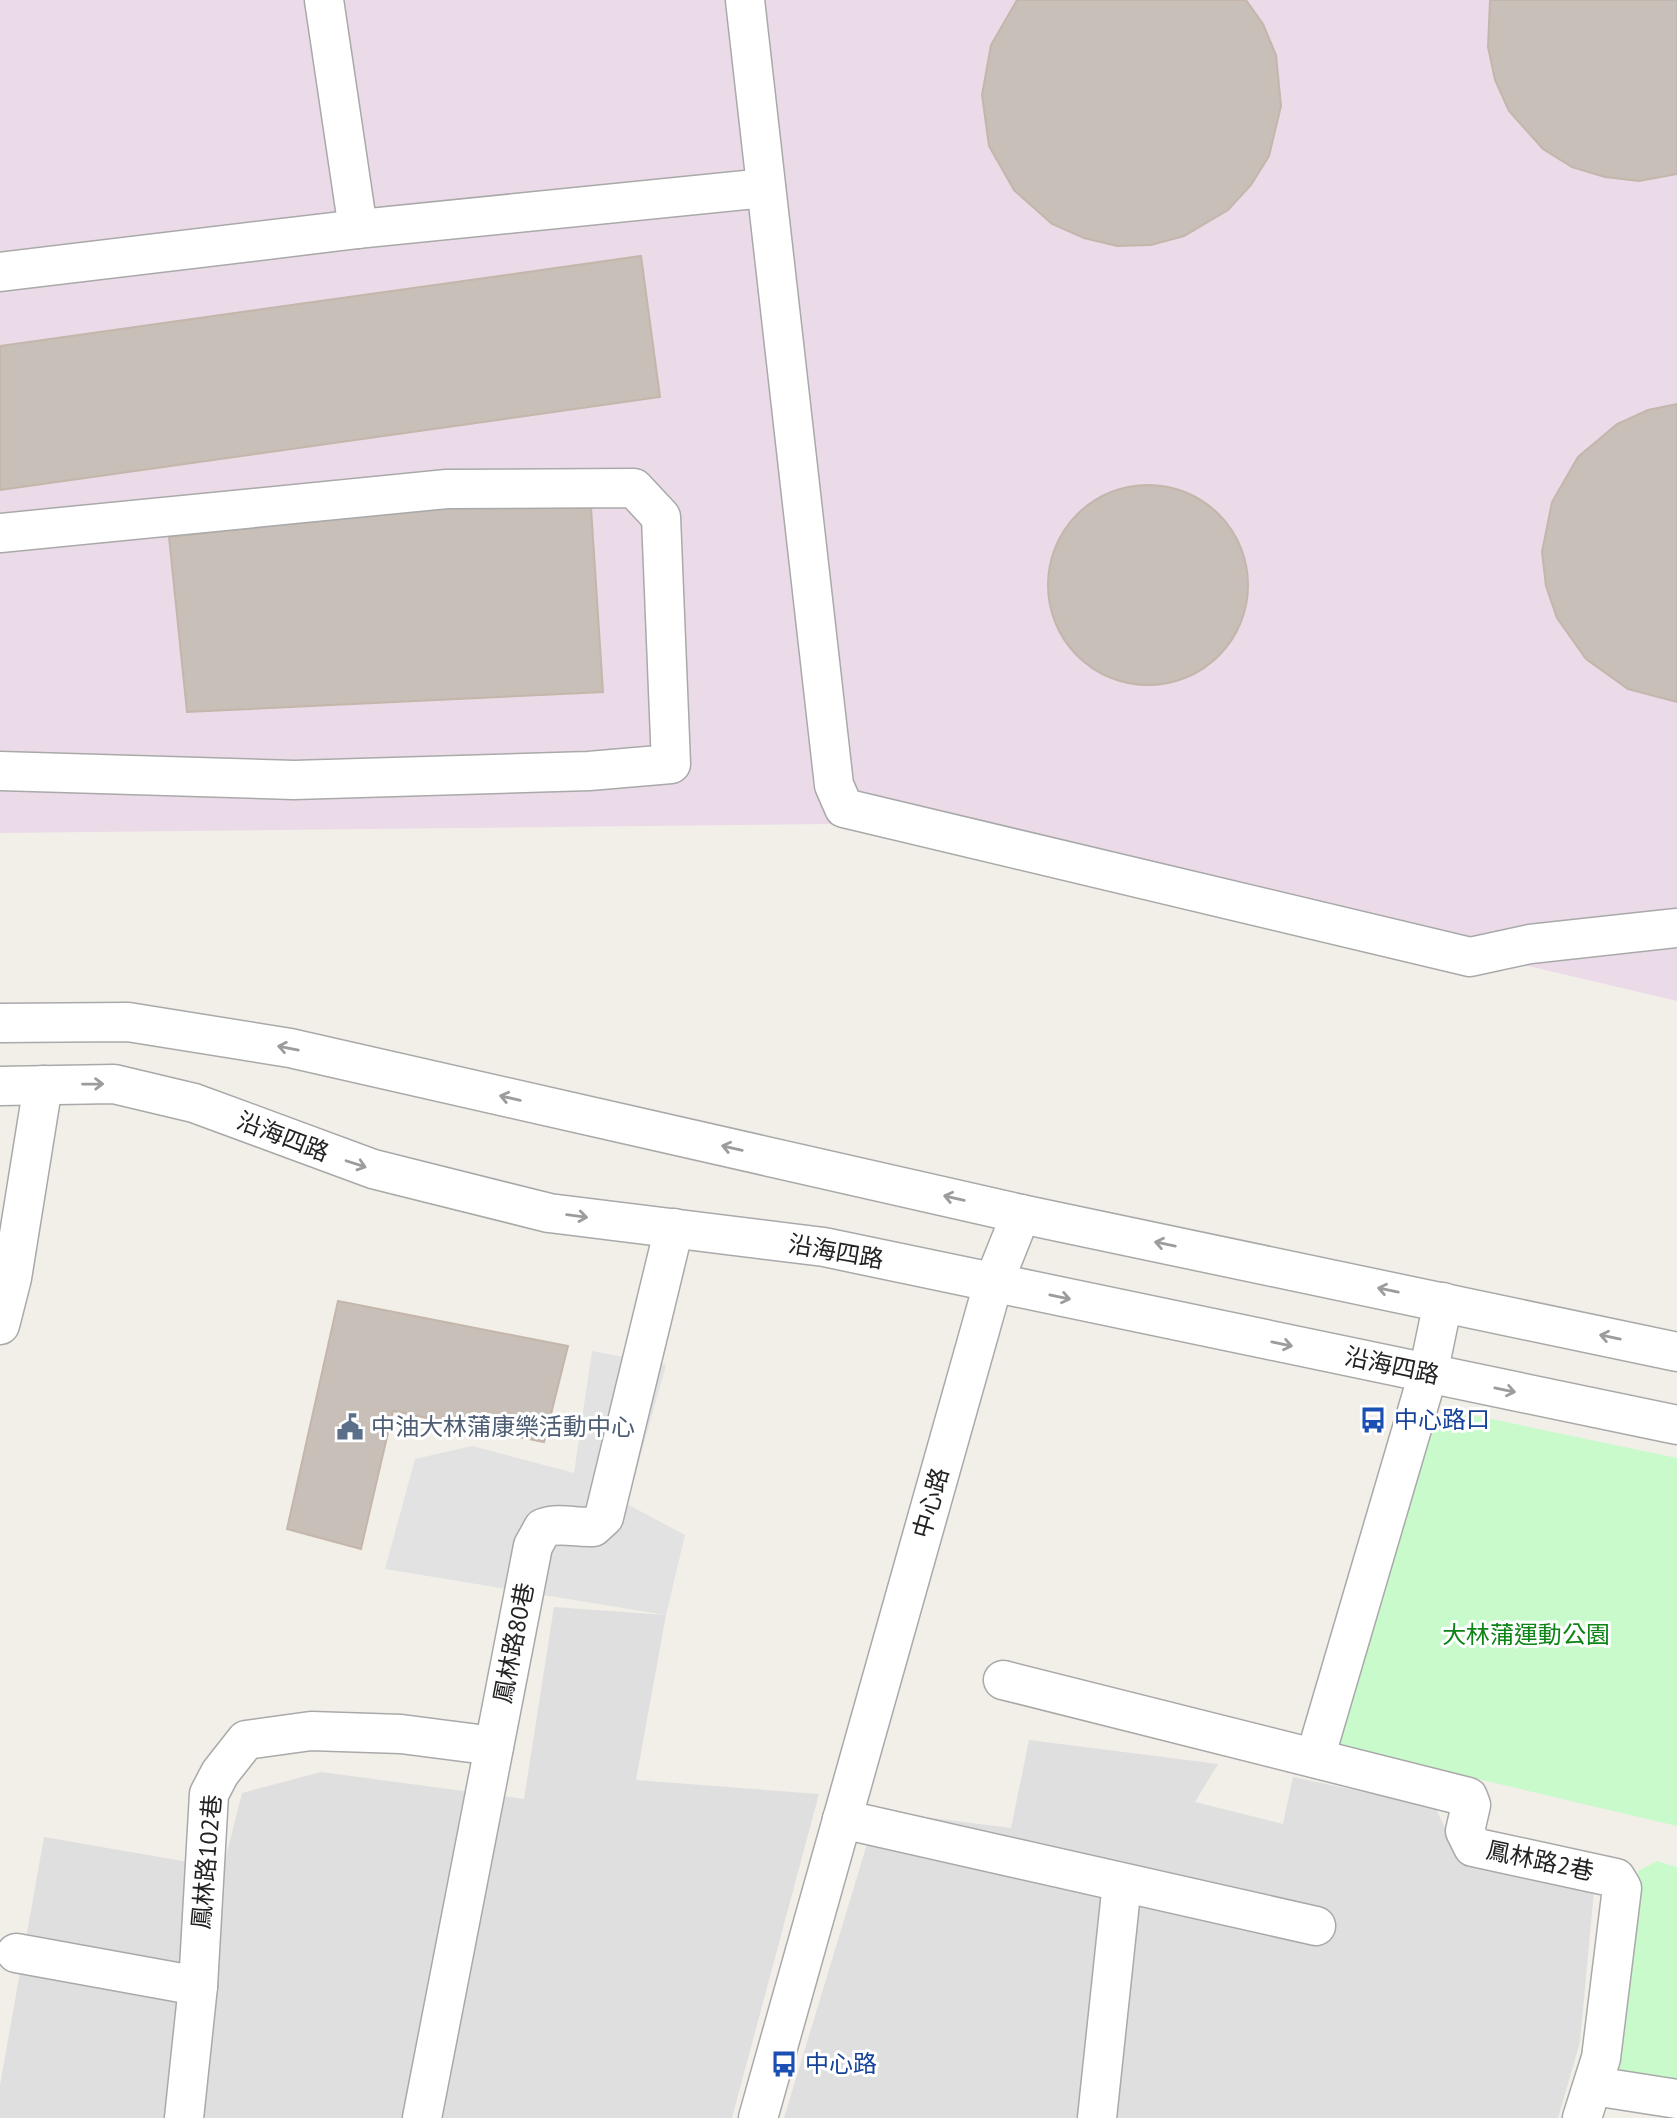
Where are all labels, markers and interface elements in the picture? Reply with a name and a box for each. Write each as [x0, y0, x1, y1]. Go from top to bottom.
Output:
one-way arrow [277, 1041, 300, 1054]
one-way arrow [81, 1078, 104, 1091]
one-way arrow [499, 1091, 522, 1104]
street label: 沿海四路 [233, 1105, 334, 1168]
one-way arrow [721, 1141, 744, 1154]
one-way arrow [345, 1158, 367, 1171]
one-way arrow [943, 1191, 966, 1205]
one-way arrow [565, 1210, 588, 1223]
street label: 沿海四路 [786, 1228, 886, 1275]
one-way arrow [1154, 1237, 1177, 1251]
one-way arrow [1377, 1283, 1400, 1297]
one-way arrow [1048, 1291, 1071, 1305]
one-way arrow [1599, 1330, 1622, 1344]
one-way arrow [1270, 1337, 1293, 1351]
street label: 沿海四路 [1342, 1340, 1442, 1391]
one-way arrow [1493, 1383, 1516, 1397]
place label: 中心路口 [1394, 1404, 1490, 1435]
bus stop icon: 中心路口 [1358, 1405, 1388, 1435]
place label: 中油大林蒲康樂活動中心 [371, 1411, 635, 1442]
public building icon: 中油大林蒲康樂活動中心 [335, 1412, 365, 1442]
street label: 中心路 [906, 1464, 955, 1542]
street label: 鳳林路80巷 [487, 1580, 540, 1706]
park label: 大林蒲運動公園 [1442, 1619, 1610, 1650]
street label: 鳳林路102巷 [185, 1793, 228, 1931]
street label: 鳳林路2巷 [1484, 1834, 1597, 1887]
place label: 中心路 [805, 2048, 877, 2079]
bus stop icon: 中心路 [769, 2049, 799, 2079]

